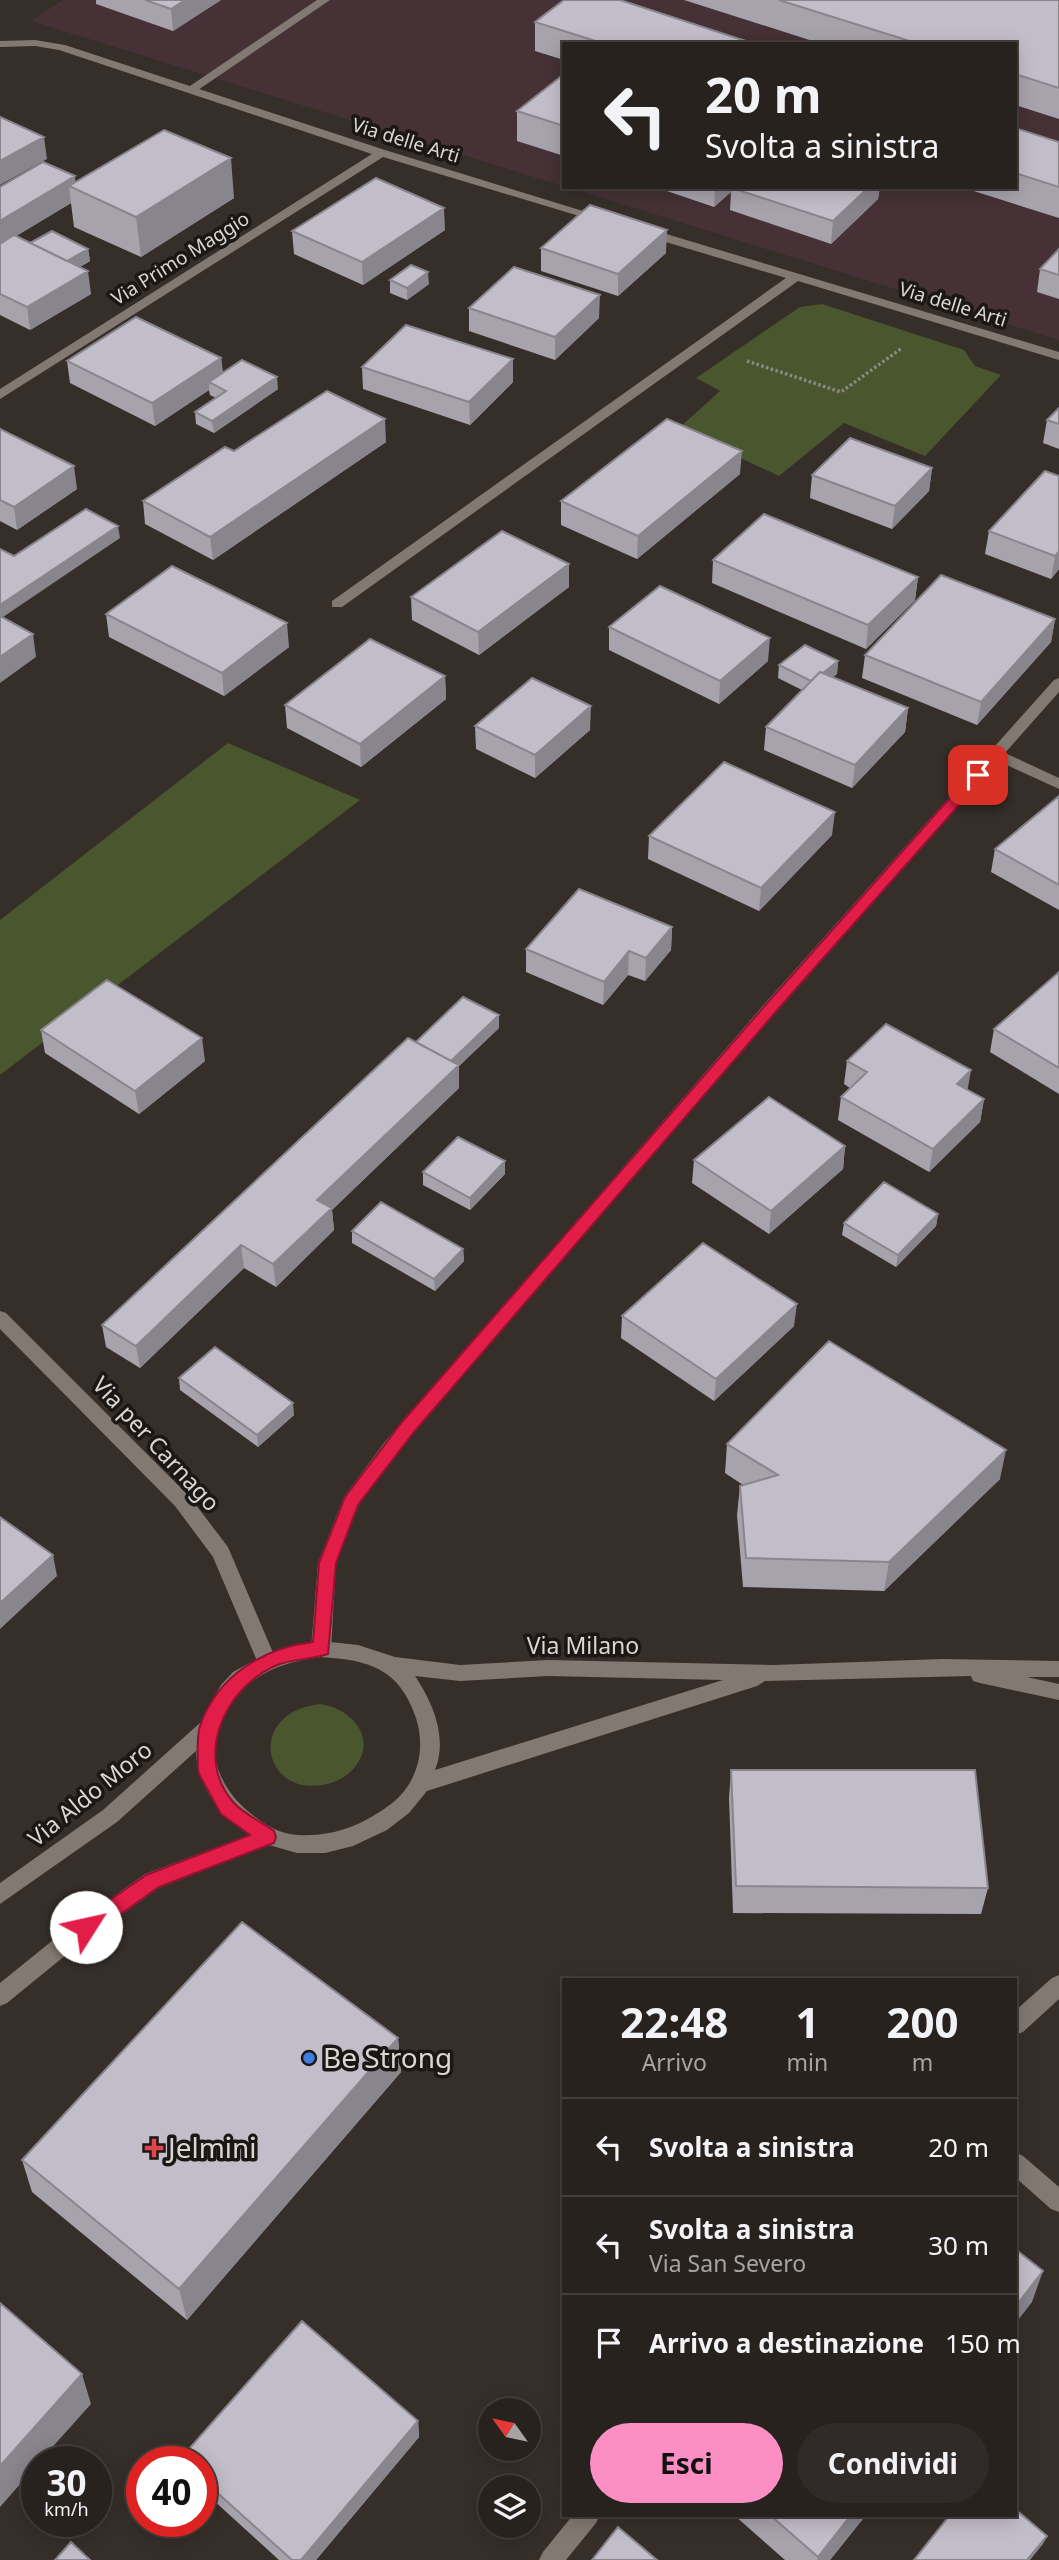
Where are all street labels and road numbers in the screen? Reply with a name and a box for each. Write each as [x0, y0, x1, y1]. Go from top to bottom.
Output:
street label: Via delle Arti [349, 111, 463, 169]
street label: Via Primo Maggio [106, 205, 254, 311]
street label: Via delle Arti [896, 275, 1010, 333]
street label: Via per Carnago [86, 1369, 228, 1518]
street label: Via Milano [527, 1629, 639, 1661]
street label: Via Aldo Moro [21, 1733, 158, 1853]

